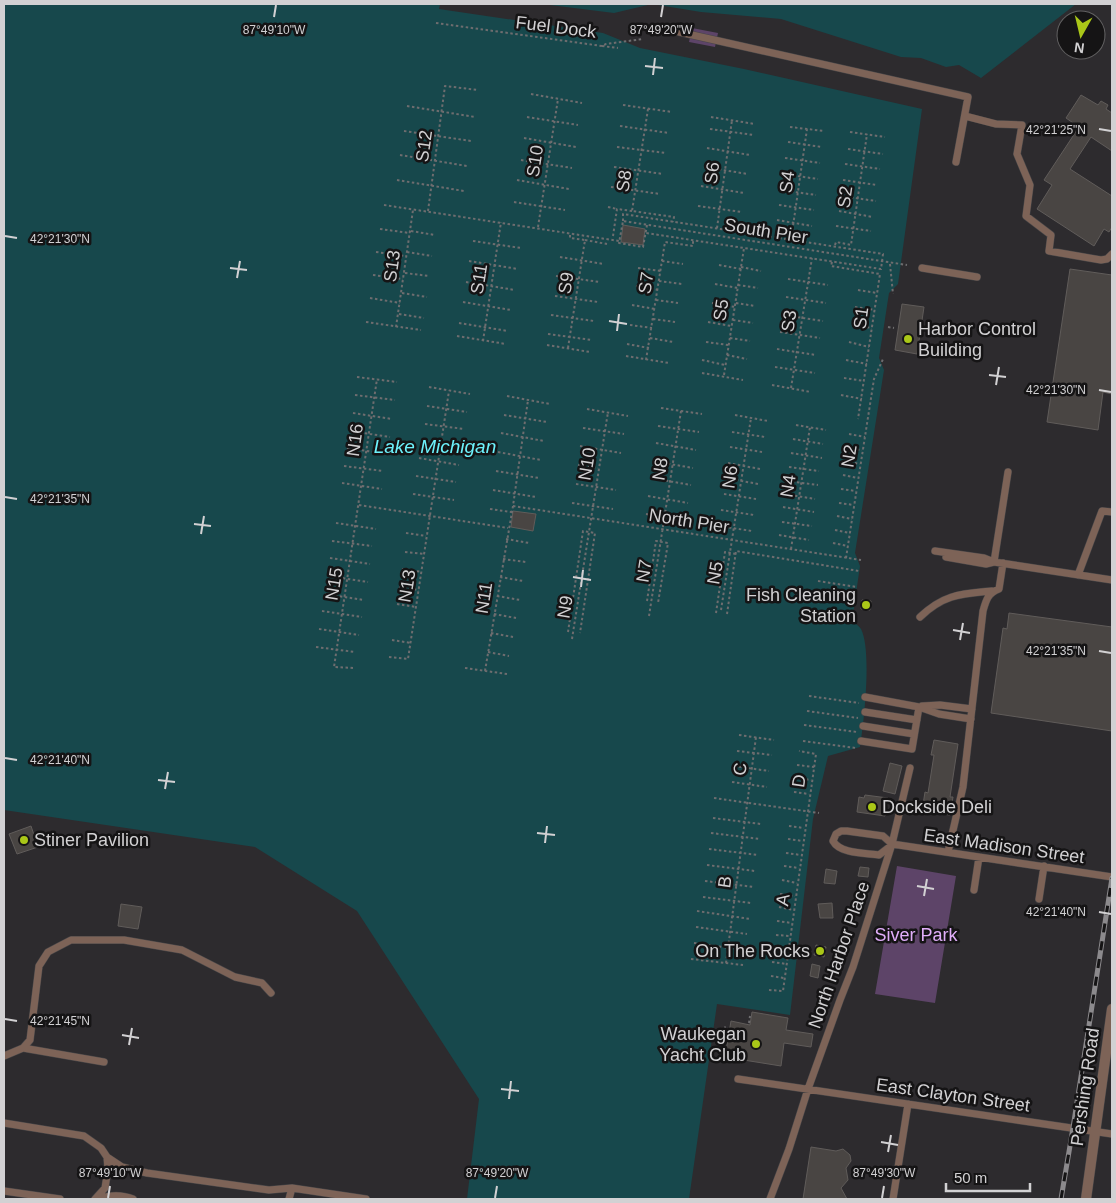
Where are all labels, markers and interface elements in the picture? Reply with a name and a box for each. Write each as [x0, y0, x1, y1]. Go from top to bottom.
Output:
north arrow [1056, 10, 1106, 60]
street label: Fuel Dock [515, 12, 598, 42]
text: 87°49'10"W [243, 23, 306, 37]
text: 87°49'20"W [630, 23, 693, 37]
text: N [1073, 39, 1085, 57]
text: 42°21'25"N [1026, 123, 1086, 137]
street label: S12 [412, 129, 436, 163]
street label: S10 [523, 144, 547, 178]
street label: S6 [701, 161, 723, 185]
street label: S8 [612, 169, 636, 193]
street label: S4 [776, 170, 798, 194]
street label: S2 [834, 185, 856, 209]
street label: South Pier [723, 215, 809, 247]
text: 42°21'30"N [30, 232, 90, 246]
street label: S13 [380, 249, 404, 283]
street label: S11 [467, 262, 491, 296]
street label: S9 [554, 271, 578, 295]
street label: S7 [634, 271, 658, 295]
street label: S5 [709, 298, 733, 322]
street label: S1 [850, 306, 872, 330]
street label: S3 [777, 309, 801, 333]
place label: Harbor Control Building [918, 319, 1036, 360]
marker: Harbor Control Building [902, 333, 914, 345]
text: 42°21'30"N [1026, 383, 1086, 397]
street label: N16 [343, 422, 367, 458]
water label: Lake Michigan [374, 436, 496, 457]
street label: N2 [837, 443, 861, 469]
street label: N10 [575, 446, 599, 482]
street label: N8 [648, 456, 672, 482]
street label: N6 [718, 464, 742, 490]
street label: N4 [776, 473, 800, 499]
text: 42°21'35"N [30, 492, 90, 506]
street label: North Pier [647, 505, 731, 537]
street label: N7 [632, 558, 656, 584]
street label: N5 [703, 560, 727, 586]
street label: N15 [322, 566, 346, 602]
street label: N13 [395, 568, 419, 604]
street label: N11 [472, 581, 496, 615]
place label: Fish Cleaning Station [746, 585, 856, 626]
street label: N9 [553, 594, 577, 620]
marker: Fish Cleaning Station [860, 599, 872, 611]
text: 42°21'35"N [1026, 644, 1086, 658]
text: 42°21'40"N [30, 753, 90, 767]
street label: C [729, 761, 751, 777]
street label: D [788, 773, 810, 789]
place label: Dockside Deli [882, 797, 992, 817]
marker: Dockside Deli [866, 801, 878, 813]
street label: East Madison Street [922, 825, 1086, 867]
place label: Stiner Pavilion [34, 830, 149, 850]
marker: Stiner Pavilion [18, 834, 30, 846]
street label: B [714, 875, 736, 889]
street label: North Harbor Place [804, 879, 874, 1031]
street label: A [772, 893, 794, 907]
text: 42°21'40"N [1026, 905, 1086, 919]
park label: Siver Park [874, 925, 959, 945]
place label: On The Rocks [695, 941, 810, 961]
marker: On The Rocks [814, 945, 826, 957]
text: 42°21'45"N [30, 1014, 90, 1028]
place label: Waukegan Yacht Club [659, 1024, 746, 1065]
street label: Pershing Road [1067, 1027, 1103, 1147]
marker: Waukegan Yacht Club [750, 1038, 762, 1050]
street label: East Clayton Street [875, 1074, 1031, 1116]
scale bar [946, 1160, 1030, 1192]
text: 87°49'10"W [79, 1166, 142, 1180]
text: 87°49'20"W [466, 1166, 529, 1180]
text: 87°49'30"W [853, 1166, 916, 1180]
text: 50 m [954, 1169, 987, 1186]

